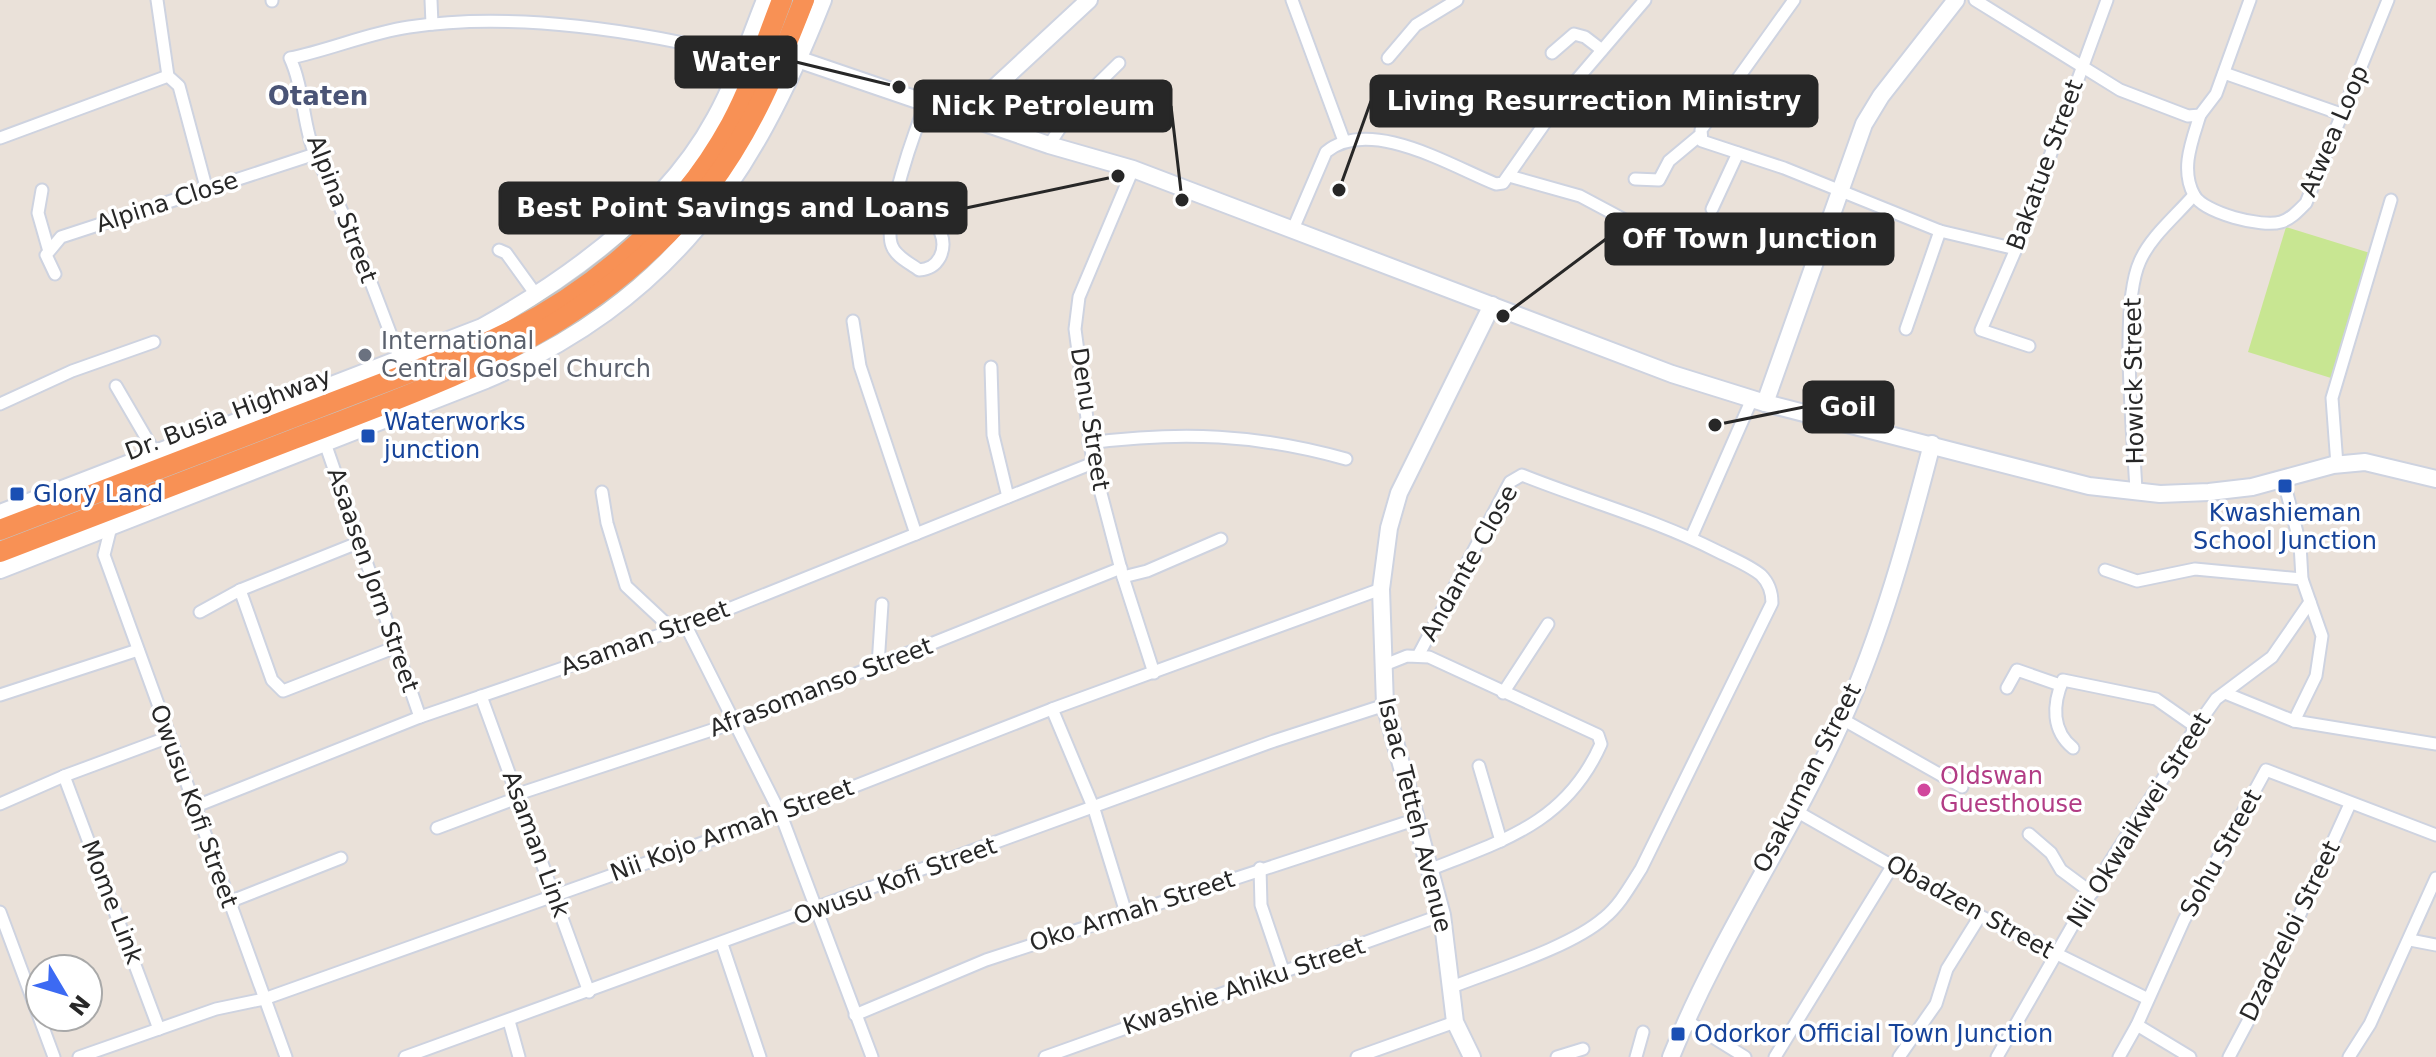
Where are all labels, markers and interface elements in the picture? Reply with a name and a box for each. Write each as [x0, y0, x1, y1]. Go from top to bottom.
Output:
callout: Water [676, 37, 796, 87]
text: Water [692, 47, 780, 77]
street label: Atwea Loop [2294, 61, 2374, 201]
callout: Living Resurrection Ministry [1371, 76, 1817, 126]
street label: Bakatue Street [2001, 76, 2089, 254]
district label: Otaten [268, 81, 368, 111]
callout: Nick Petroleum [915, 81, 1171, 131]
text: Living Resurrection Ministry [1387, 86, 1801, 116]
text: Nick Petroleum [931, 91, 1155, 121]
street label: Alpina Street [301, 131, 383, 287]
street label: Alpina Close [92, 166, 242, 238]
callout: Best Point Savings and Loans [500, 183, 966, 233]
text: Best Point Savings and Loans [516, 193, 950, 223]
callout: Off Town Junction [1606, 214, 1893, 264]
text: Off Town Junction [1622, 224, 1878, 254]
street label: Howick Street [2119, 297, 2149, 465]
place label: International Central Gospel Church [381, 327, 651, 383]
marker: International Central Gospel Church [356, 346, 374, 364]
street label: Denu Street [1065, 346, 1115, 492]
street label: Dr. Busia Highway [121, 362, 335, 466]
callout: Goil [1804, 382, 1893, 432]
text: Goil [1819, 392, 1877, 422]
place label: Waterworks junction [383, 408, 526, 464]
marker: Waterworks junction [359, 427, 377, 445]
street label: Asaasen Jorn Street [321, 464, 425, 696]
marker: Kwashieman School Junction [2276, 477, 2294, 495]
place label: Glory Land [33, 480, 163, 508]
street label: Andante Close [1415, 480, 1523, 646]
marker: Glory Land [8, 485, 26, 503]
place label: Kwashieman School Junction [2193, 499, 2377, 555]
street label: Asaman Street [557, 594, 733, 682]
street label: Afrasomanso Street [705, 631, 937, 743]
street label: Osakuman Street [1747, 679, 1867, 877]
street label: Isaac Tetteh Avenue [1372, 695, 1458, 935]
street label: Owusu Kofi Street [144, 701, 244, 911]
street label: Nii Okwaikwei Street [2061, 707, 2217, 933]
place label: Oldswan Guesthouse [1940, 762, 2083, 818]
street label: Asaman Link [497, 767, 575, 921]
street label: Nii Kojo Armah Street [607, 773, 857, 887]
marker: Oldswan Guesthouse [1915, 781, 1933, 799]
street label: Sohu Street [2175, 785, 2267, 921]
street label: Owusu Kofi Street [790, 831, 1000, 931]
street label: Mome Link [76, 836, 148, 968]
street label: Dzadzeloi Street [2234, 836, 2346, 1026]
street label: Obadzen Street [1881, 849, 2059, 965]
street label: Oko Armah Street [1026, 865, 1238, 957]
street label: Kwashie Ahiku Street [1119, 931, 1369, 1041]
north arrow [24, 953, 104, 1033]
text: N [64, 990, 95, 1020]
place label: Odorkor Official Town Junction [1694, 1020, 2053, 1048]
marker: Odorkor Official Town Junction [1669, 1025, 1687, 1043]

